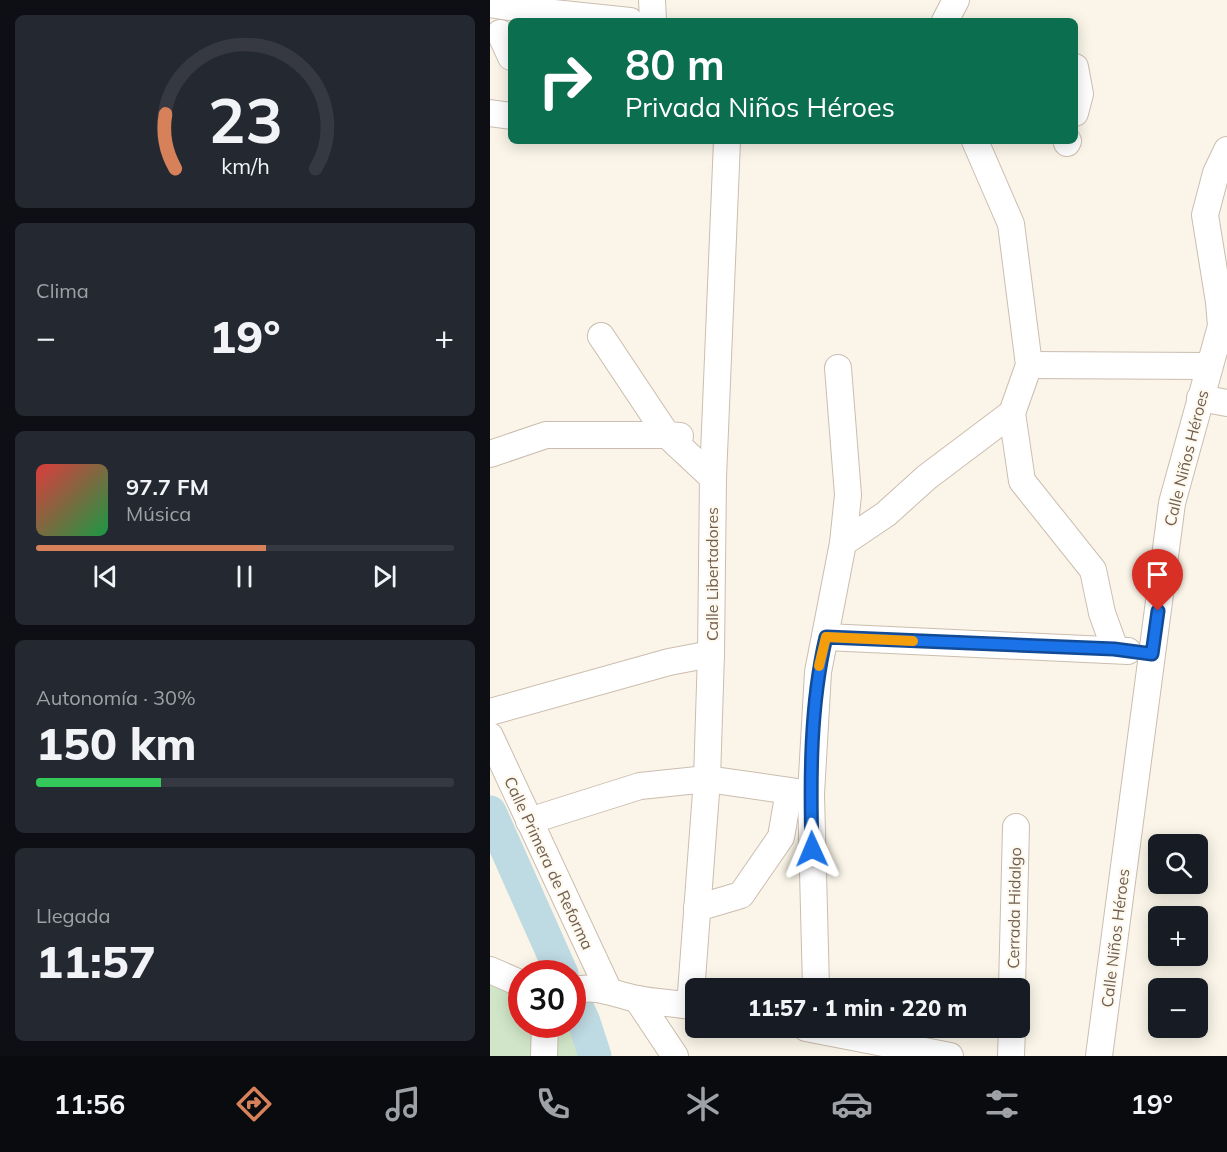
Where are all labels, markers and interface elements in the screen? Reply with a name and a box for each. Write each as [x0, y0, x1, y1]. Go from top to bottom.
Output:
text: 80 m [625, 38, 725, 91]
icon: right [526, 42, 604, 120]
text: 23 [208, 80, 282, 159]
text: Privada Niños Héroes [625, 90, 895, 124]
text: km/h [221, 152, 269, 179]
text: Clima [36, 278, 89, 303]
text: 19° [209, 308, 281, 364]
text: − [36, 316, 56, 357]
text: + [434, 316, 454, 357]
street label: Calle Niños Héroes [1159, 388, 1213, 528]
text: 97.7 FM [126, 473, 209, 501]
text: Música [126, 501, 191, 526]
street label: Calle Libertadores [702, 507, 722, 641]
pin [1132, 549, 1183, 611]
icon: arrive [1141, 558, 1174, 591]
icon: previous [89, 560, 122, 593]
icon: pause [228, 560, 261, 593]
icon: next [368, 560, 401, 593]
text: Autonomía · 30% [36, 685, 196, 710]
text: 150 km [36, 715, 197, 771]
street label: Calle Primera de Reforma [500, 773, 598, 953]
position arrow [780, 817, 844, 881]
map controls [1148, 834, 1208, 1038]
button: search [1148, 834, 1208, 894]
street label: Cerrada Hidalgo [1003, 847, 1025, 969]
street label: Calle Niños Héroes [1097, 867, 1133, 1009]
text: Llegada [36, 903, 111, 928]
button: + [1148, 906, 1208, 966]
text: 11:57 [36, 933, 156, 989]
speed limit sign: 30 [508, 960, 586, 1038]
button: − [1148, 978, 1208, 1038]
text: 11:57 · 1 min · 220 m [748, 994, 967, 1022]
icon: directions [233, 1083, 275, 1125]
icon: music [382, 1083, 424, 1125]
icon: phone [532, 1083, 574, 1125]
icon: climate [682, 1083, 724, 1125]
icon: car [831, 1083, 873, 1125]
icon: filters [981, 1083, 1023, 1125]
text: 11:56 [54, 1087, 125, 1121]
text: 19° [1130, 1087, 1173, 1121]

